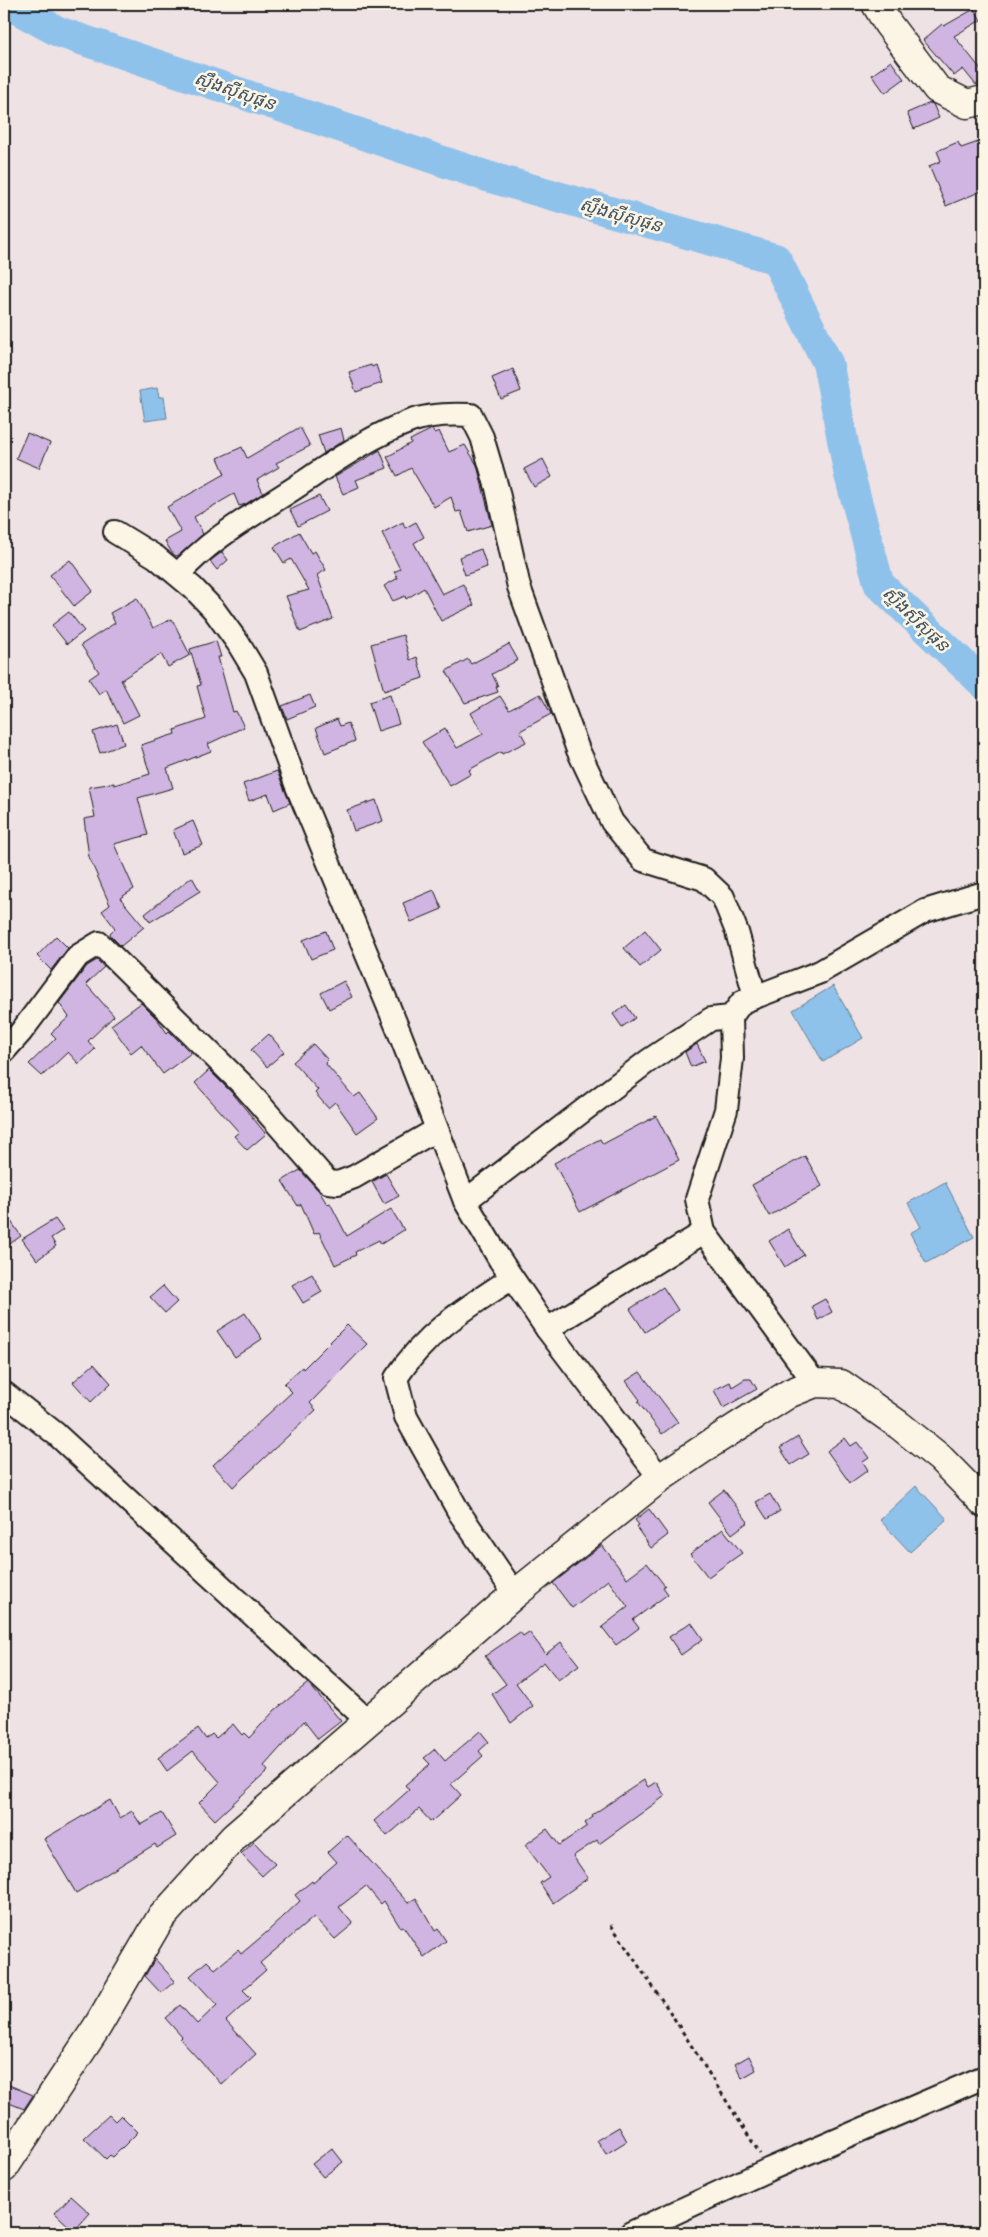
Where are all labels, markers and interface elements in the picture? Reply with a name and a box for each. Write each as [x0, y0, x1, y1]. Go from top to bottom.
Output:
water label: ស្ទឹងស៊ីសុផុន [191, 67, 279, 116]
water label: ស្ទឹងស៊ីសុផុន [577, 193, 665, 238]
water label: ស្ទឹងស៊ីសុផុន [878, 582, 954, 657]

